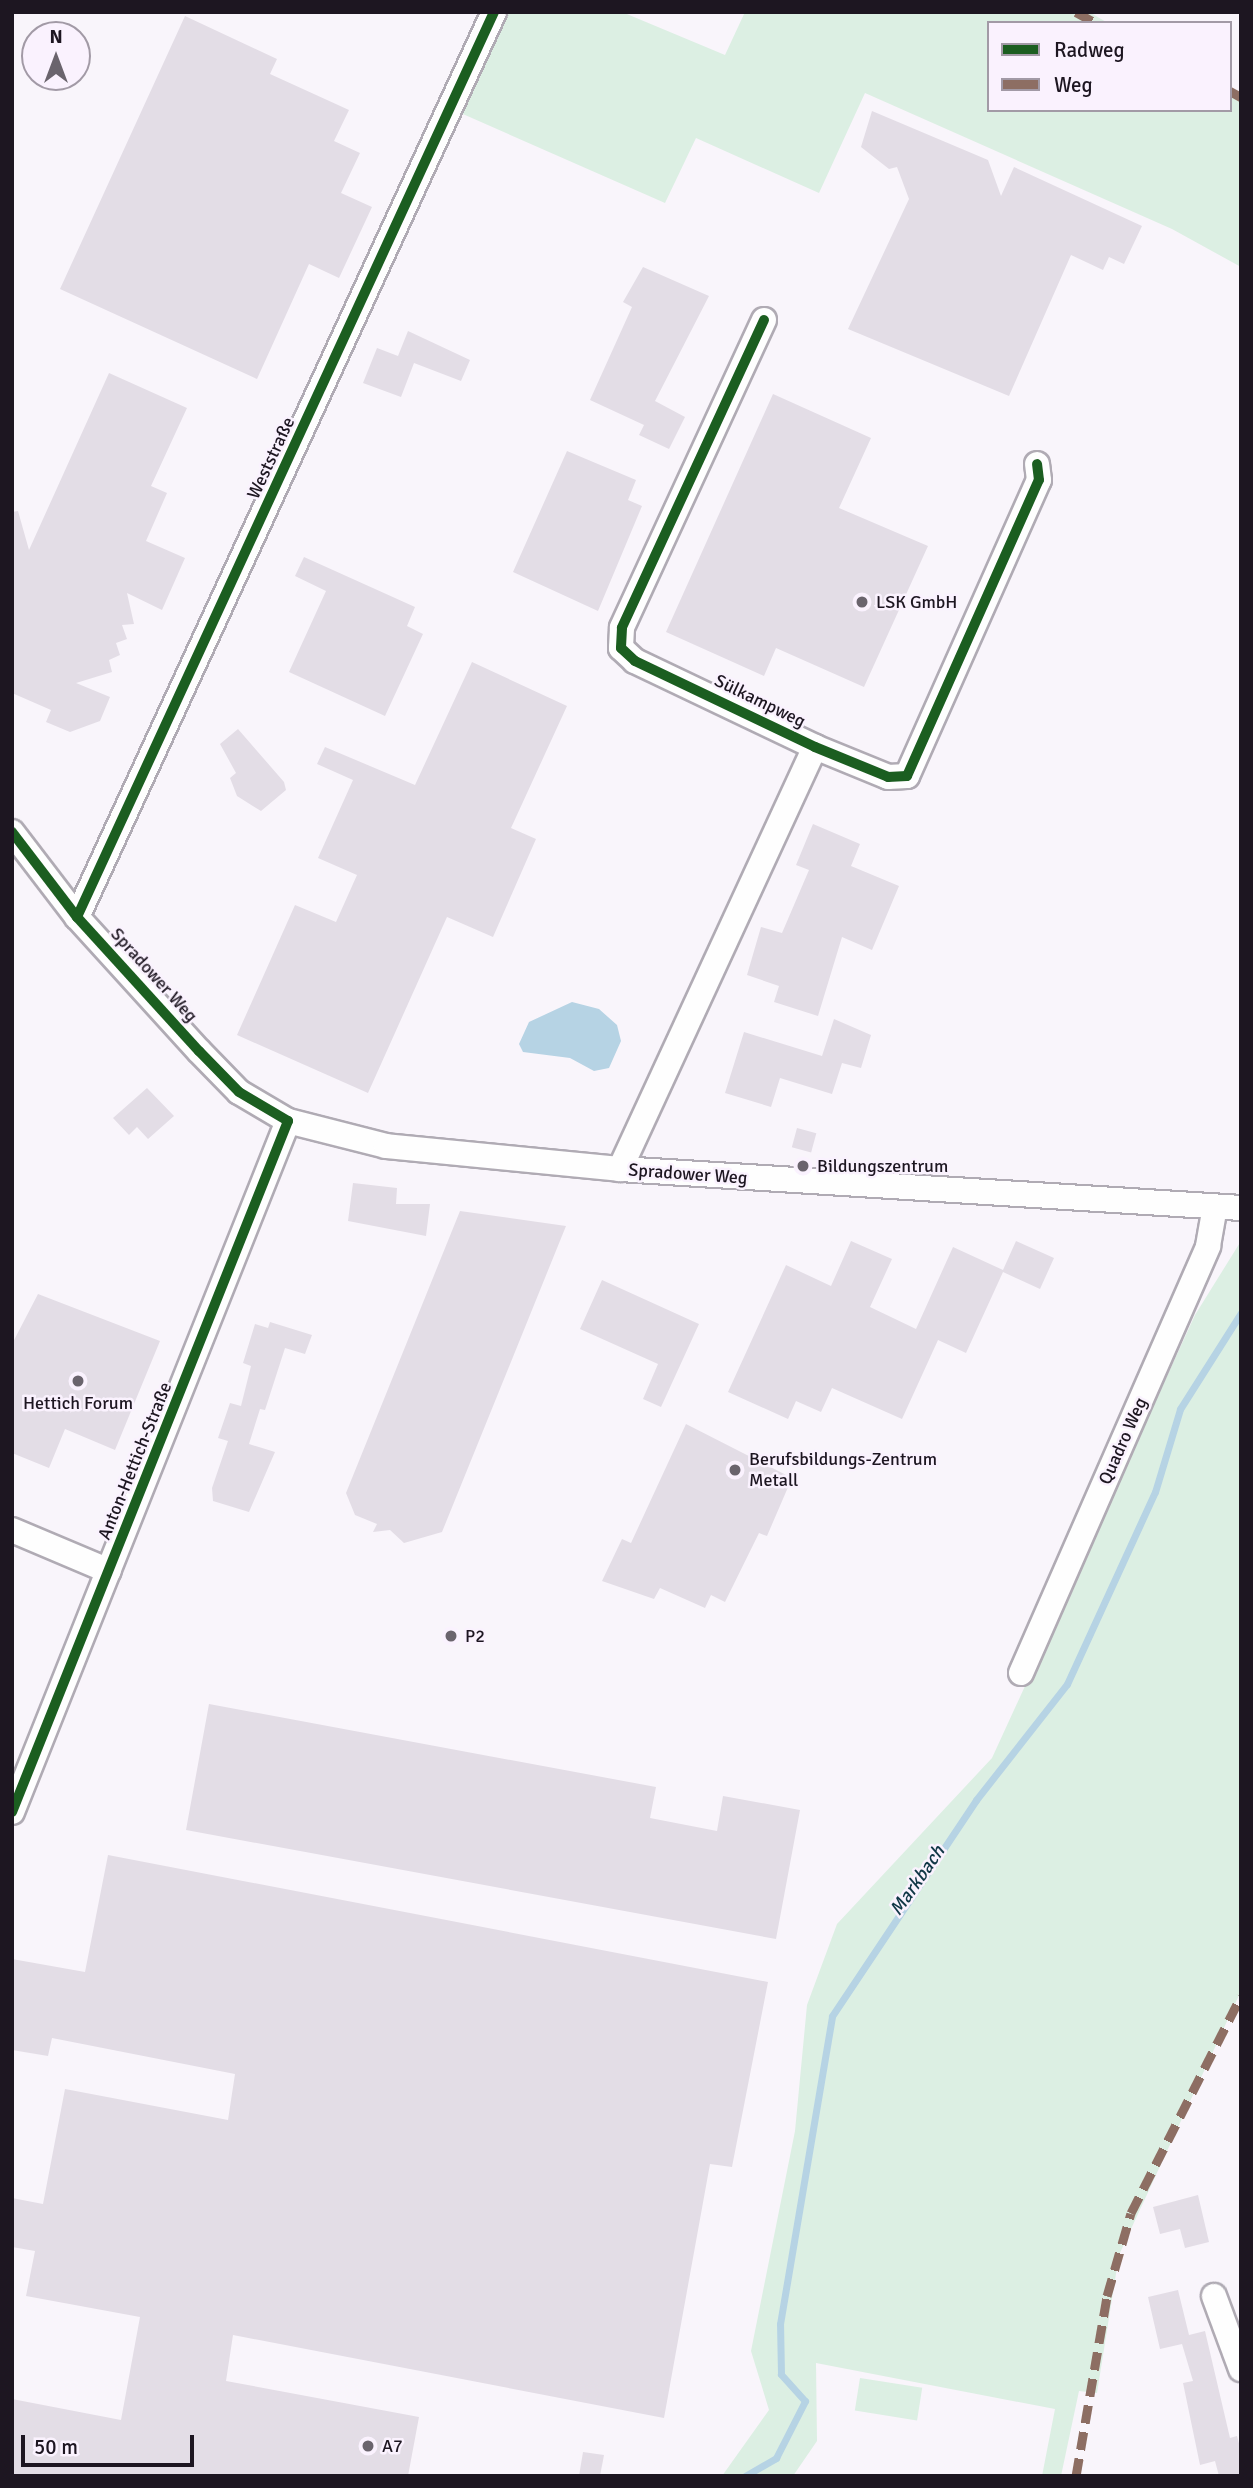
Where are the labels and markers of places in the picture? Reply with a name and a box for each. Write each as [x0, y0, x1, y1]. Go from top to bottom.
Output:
place label: LSK GmbH [876, 591, 957, 613]
marker: LSK GmbH [854, 594, 870, 610]
place label: Bildungszentrum [817, 1155, 948, 1177]
marker: Bildungszentrum [795, 1158, 811, 1174]
marker: Hettich Forum [70, 1373, 86, 1389]
place label: Hettich Forum [23, 1392, 133, 1414]
place label: Berufsbildungs-Zentrum Metall [749, 1449, 937, 1492]
marker: Berufsbildungs-Zentrum Metall [727, 1462, 743, 1478]
place label: P2 [465, 1625, 485, 1647]
marker: P2 [443, 1628, 459, 1644]
place label: A7 [382, 2435, 403, 2457]
marker: A7 [360, 2438, 376, 2454]

